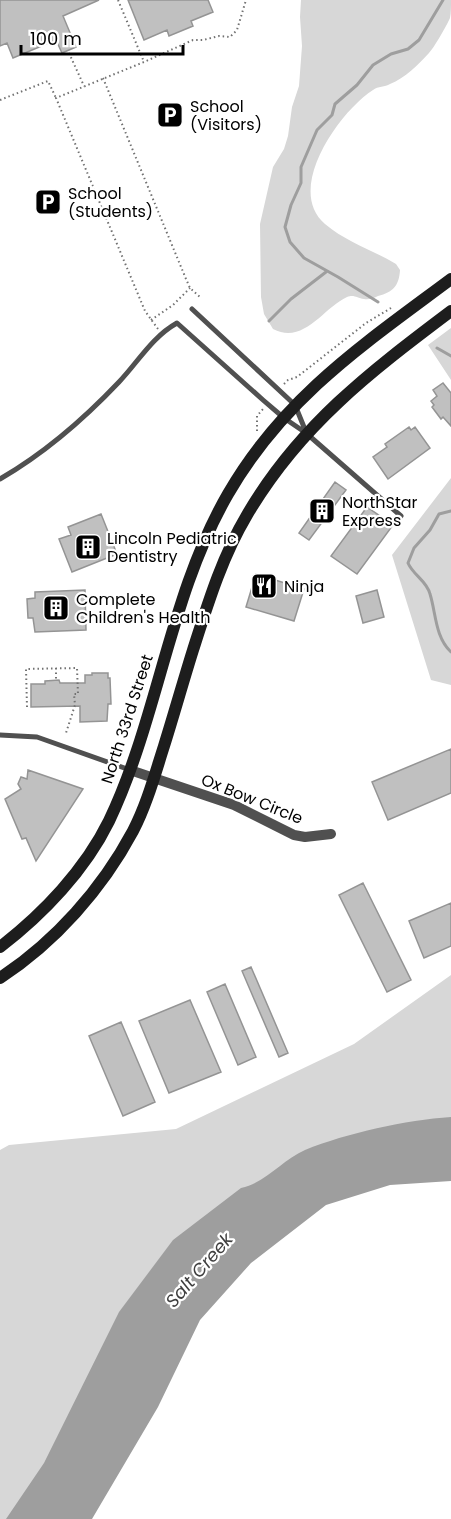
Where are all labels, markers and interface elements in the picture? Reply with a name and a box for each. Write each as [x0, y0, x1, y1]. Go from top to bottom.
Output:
scale bar [21, 18, 183, 56]
text: 100 m [30, 26, 82, 51]
place label: School (Visitors) [190, 95, 262, 136]
parking icon: School (Visitors) [155, 100, 185, 130]
place label: School (Students) [68, 182, 153, 223]
parking icon: School (Students) [33, 187, 63, 217]
place label: NorthStar Express [342, 491, 418, 532]
building icon: NorthStar Express [307, 496, 337, 526]
place label: Lincoln Pediatric Dentistry [107, 527, 237, 568]
building icon: Lincoln Pediatric Dentistry [73, 532, 103, 562]
restaurant icon: Ninja [249, 571, 279, 601]
place label: Ninja [284, 575, 324, 598]
place label: Complete Children's Health [76, 588, 210, 629]
building icon: Complete Children's Health [41, 593, 71, 623]
street label: North 33rd Street [95, 651, 159, 787]
street label: Ox Bow Circle [198, 768, 306, 830]
water label: Salt Creek [160, 1227, 239, 1313]

